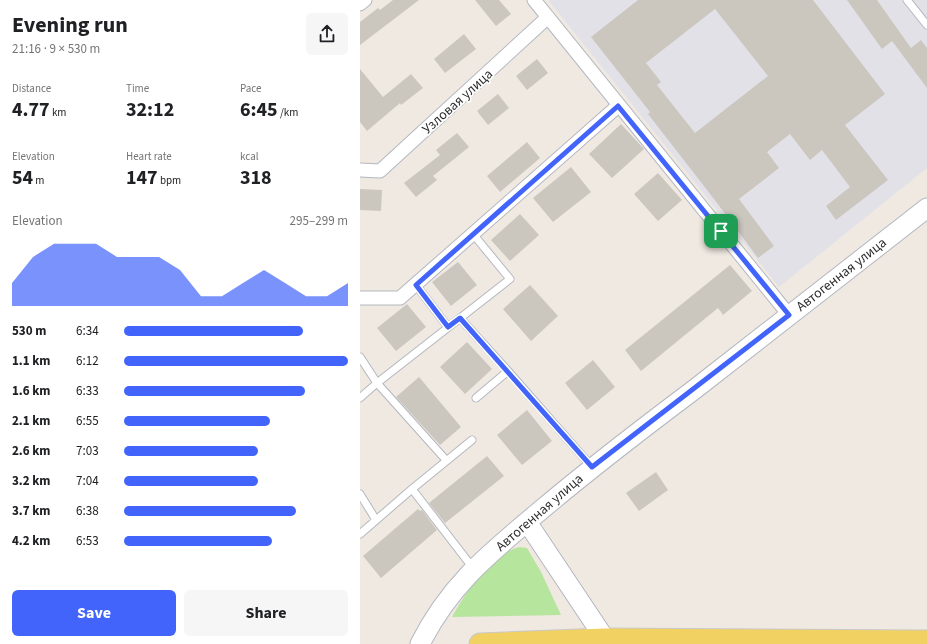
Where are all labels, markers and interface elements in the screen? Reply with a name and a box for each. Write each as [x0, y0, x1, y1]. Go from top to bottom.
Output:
text: Evening run [12, 9, 128, 41]
button: share [306, 13, 348, 55]
text: 21:16 · 9 × 530 m [12, 40, 100, 58]
street label: Узловая улица [418, 65, 497, 139]
text: Distance [12, 81, 51, 96]
text: Time [126, 81, 149, 96]
text: Pace [240, 81, 262, 96]
text: 4.77 [12, 96, 50, 124]
text: 32:12 [126, 96, 174, 124]
text: 6:45 [240, 96, 278, 124]
text: km [50, 105, 66, 120]
text: /km [278, 105, 298, 120]
text: Elevation [12, 149, 55, 164]
text: Heart rate [126, 149, 172, 164]
text: kcal [240, 149, 259, 164]
text: 54 [12, 164, 33, 192]
text: 147 [126, 164, 158, 192]
text: 318 [240, 164, 272, 192]
text: m [33, 173, 44, 188]
text: bpm [158, 173, 181, 188]
text: Elevation [12, 212, 63, 230]
text: 295–299 m [290, 212, 348, 230]
pin [704, 214, 738, 248]
icon: arrive [710, 220, 732, 242]
street label: Автогенная улица [792, 233, 891, 316]
text: 530 m [12, 322, 46, 340]
text: 6:34 [76, 322, 99, 340]
text: 1.1 km [12, 352, 51, 370]
text: 6:12 [76, 352, 99, 370]
text: 1.6 km [12, 382, 51, 400]
text: 6:33 [76, 382, 99, 400]
text: 2.1 km [12, 412, 51, 430]
text: 6:55 [76, 412, 99, 430]
text: 2.6 km [12, 442, 51, 460]
text: 7:03 [76, 442, 99, 460]
street label: Автогенная улица [492, 469, 588, 556]
text: 3.2 km [12, 472, 51, 490]
text: 7:04 [76, 472, 99, 490]
text: 3.7 km [12, 502, 51, 520]
text: 6:38 [76, 502, 99, 520]
text: 4.2 km [12, 532, 51, 550]
text: 6:53 [76, 532, 99, 550]
button: Save [12, 590, 176, 636]
button: Share [184, 590, 348, 636]

